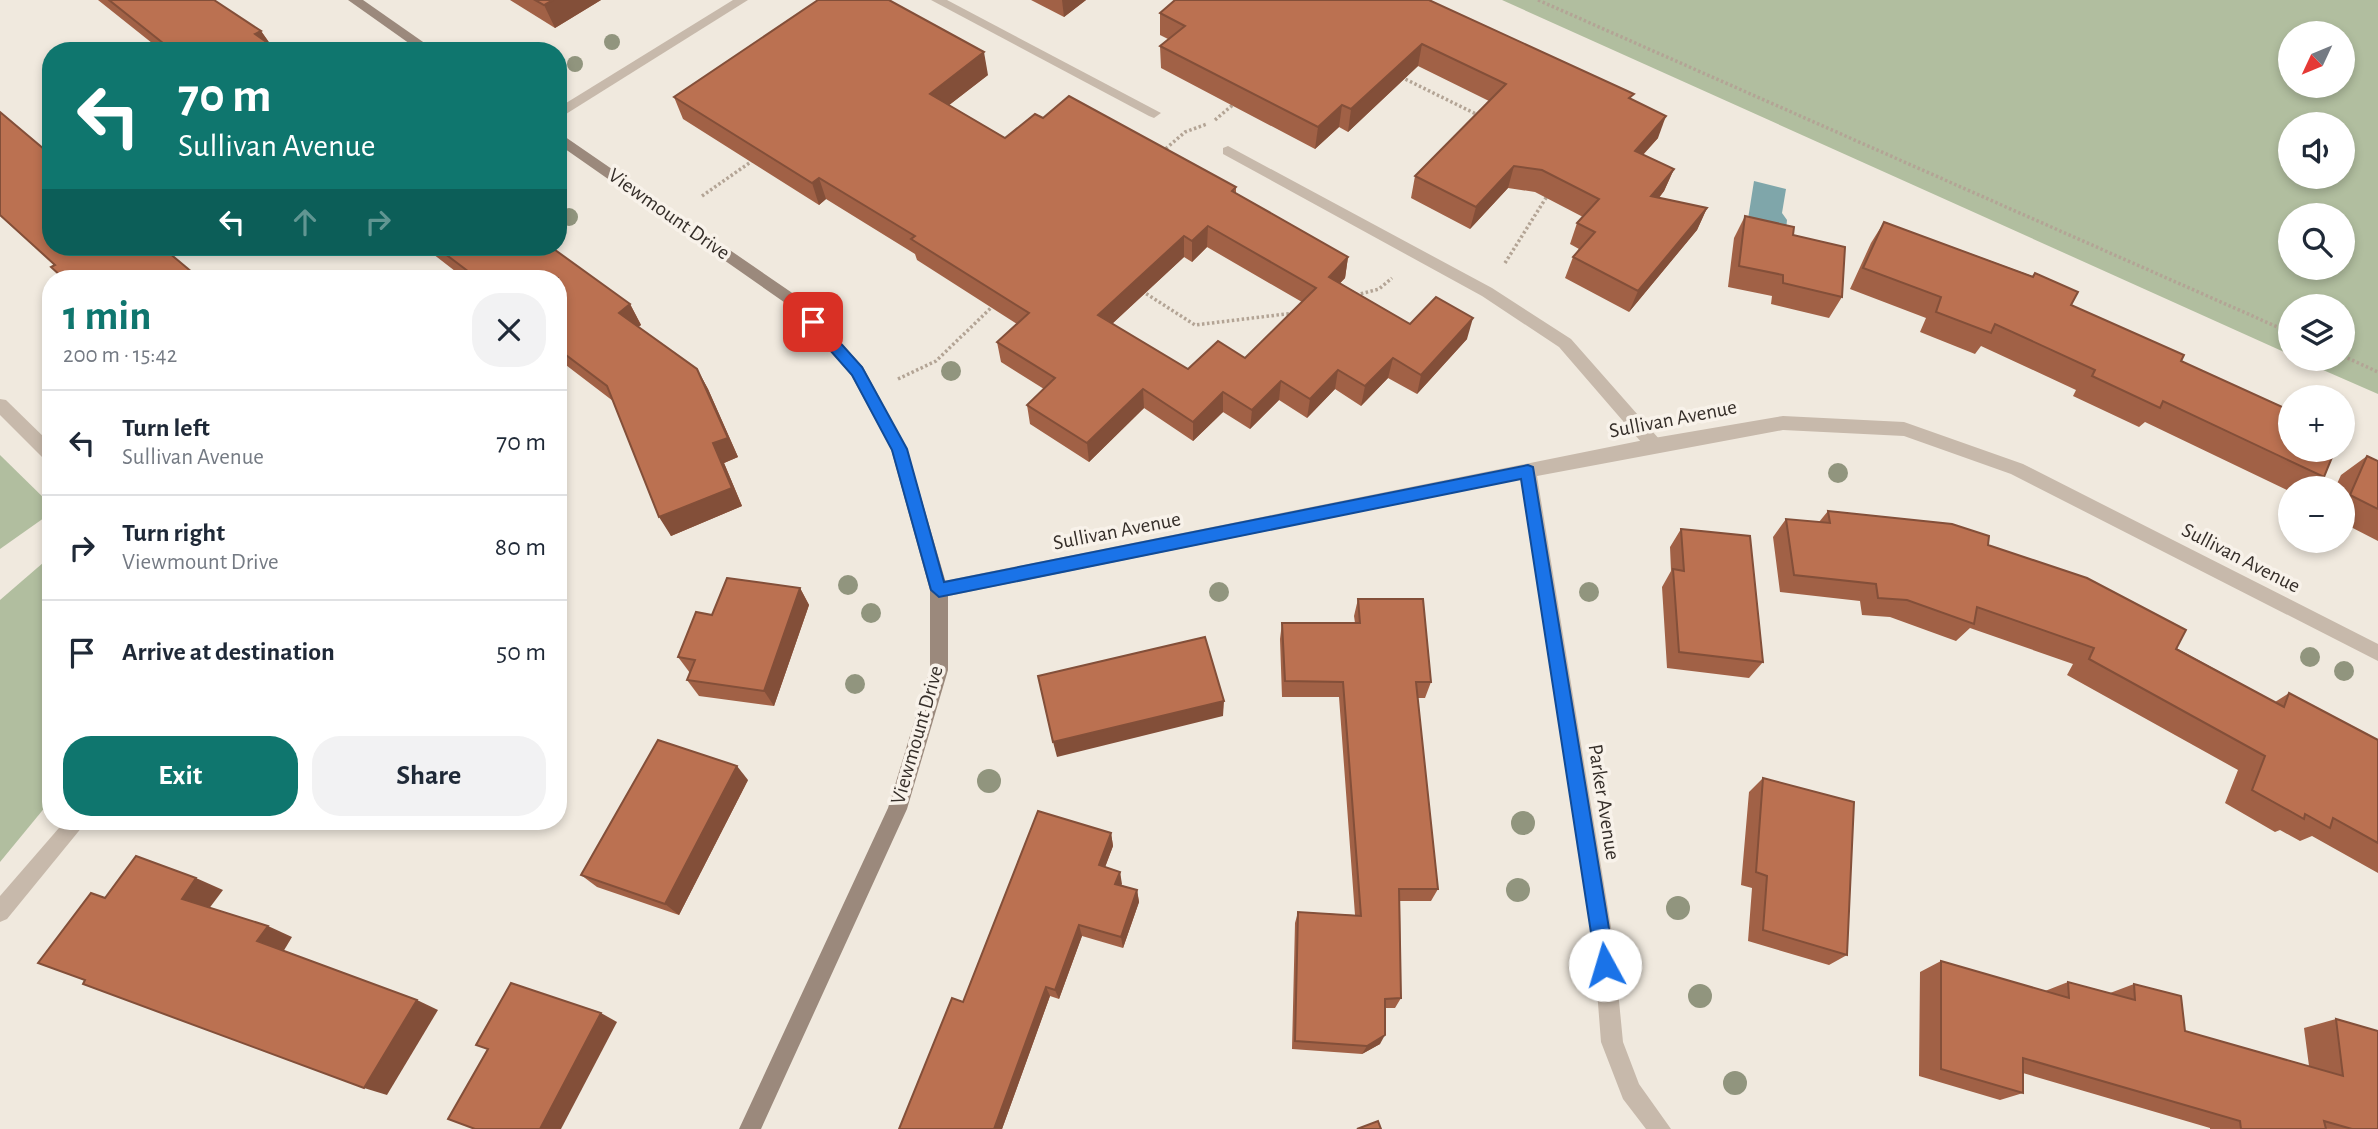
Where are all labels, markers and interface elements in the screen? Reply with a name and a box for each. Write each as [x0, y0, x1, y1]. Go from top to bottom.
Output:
north arrow [2278, 21, 2356, 98]
map controls [2278, 21, 2355, 553]
icon: left [63, 70, 154, 161]
text: 70 m [178, 72, 272, 121]
button: sound [2278, 112, 2355, 189]
text: Sullivan Avenue [178, 130, 376, 162]
street label: Viewmount Drive [604, 164, 734, 264]
icon: left [213, 203, 251, 241]
icon: ahead [286, 203, 324, 241]
icon: right [359, 203, 397, 241]
button: search [2278, 203, 2355, 280]
pin [783, 292, 843, 352]
button: close [472, 293, 546, 367]
button: layers [2278, 294, 2355, 371]
text: 1 min [63, 295, 152, 337]
icon: arrive [794, 303, 832, 341]
text: 200 m · 15:42 [63, 344, 177, 367]
button: + [2278, 385, 2355, 462]
street label: Sullivan Avenue [1607, 396, 1739, 442]
text: Turn left [122, 415, 210, 441]
icon: left [63, 424, 101, 462]
text: 70 m [496, 429, 546, 455]
text: Sullivan Avenue [122, 446, 264, 469]
button: − [2278, 476, 2355, 553]
street label: Sullivan Avenue [1051, 508, 1183, 554]
street label: Sullivan Avenue [2178, 519, 2304, 597]
text: Turn right [122, 520, 225, 546]
icon: right [63, 529, 101, 567]
text: 80 m [495, 534, 546, 560]
text: Viewmount Drive [122, 551, 279, 574]
icon: arrive [63, 634, 101, 672]
text: Arrive at destination [122, 639, 335, 665]
text: 50 m [496, 639, 546, 665]
street label: Viewmount Drive [887, 663, 947, 807]
button: Exit [63, 736, 298, 816]
button: Share [312, 736, 546, 816]
street label: Parker Avenue [1584, 743, 1624, 861]
position arrow [1568, 928, 1642, 1002]

